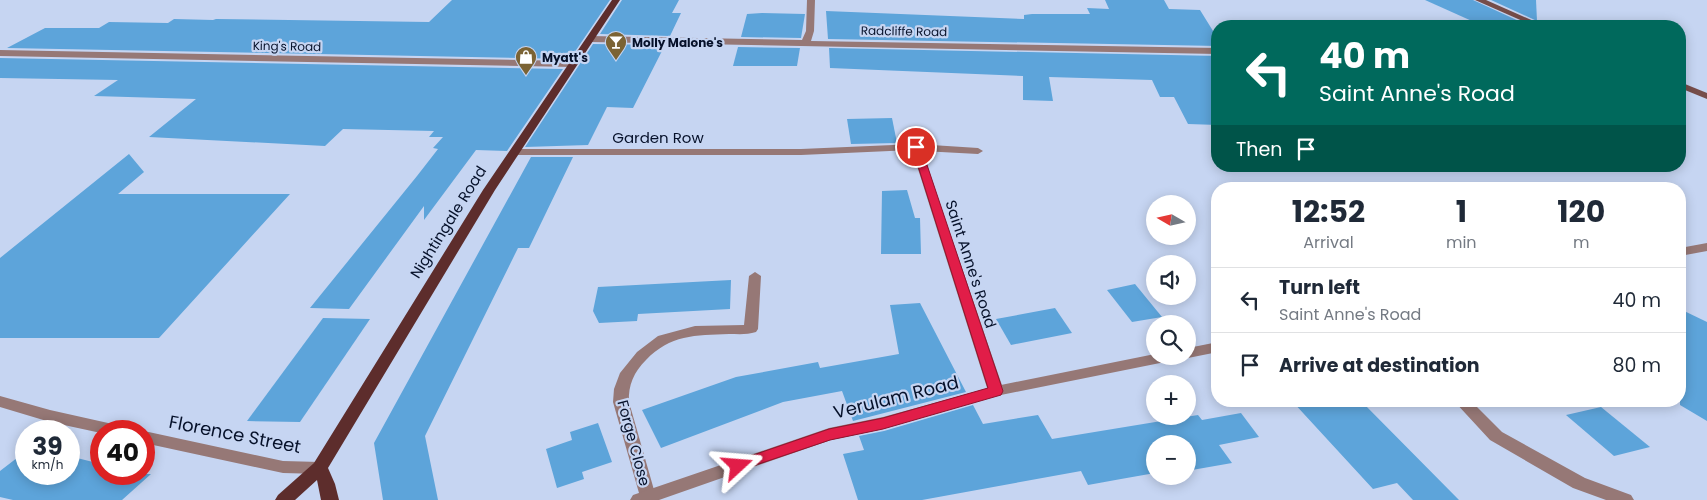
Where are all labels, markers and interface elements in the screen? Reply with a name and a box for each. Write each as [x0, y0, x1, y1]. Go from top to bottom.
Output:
street label: Radcliffe Road [861, 22, 947, 40]
bar icon: Molly Malone's [604, 30, 628, 61]
text: 40 m [1319, 31, 1410, 80]
place label: Molly Malone's [632, 34, 723, 51]
street label: King's Road [253, 37, 321, 55]
icon: left [1236, 40, 1301, 105]
shop icon: Myatt's [514, 45, 538, 76]
place label: Myatt's [542, 49, 588, 66]
text: Saint Anne's Road [1319, 78, 1515, 109]
pin [895, 126, 937, 168]
street label: Garden Row [612, 127, 704, 148]
icon: arrive [902, 133, 930, 161]
icon: arrive [1292, 135, 1320, 163]
text: Then [1236, 136, 1282, 163]
street label: Nightingale Road [405, 162, 491, 282]
text: 12:52 [1292, 190, 1365, 233]
text: 1 [1456, 190, 1467, 233]
text: 120 [1557, 190, 1605, 233]
north arrow [1146, 195, 1196, 245]
map controls [1146, 195, 1196, 485]
street label: Saint Anne's Road [940, 197, 1002, 331]
text: Arrival [1303, 231, 1354, 254]
text: min [1446, 231, 1477, 254]
text: m [1573, 231, 1590, 254]
button: sound [1146, 255, 1196, 305]
text: Turn left [1279, 274, 1360, 301]
icon: left [1236, 286, 1264, 314]
text: 40 m [1612, 287, 1661, 314]
text: Saint Anne's Road [1279, 303, 1421, 326]
button: search [1146, 315, 1196, 365]
icon: arrive [1236, 351, 1264, 379]
text: Arrive at destination [1279, 352, 1480, 379]
text: 80 m [1612, 352, 1661, 379]
street label: Verulam Road [831, 369, 961, 425]
button: + [1146, 375, 1196, 425]
street label: Forge Close [612, 398, 656, 488]
street label: Florence Street [167, 409, 303, 459]
speed limit sign: 40 [90, 420, 155, 485]
text: 39 [32, 429, 63, 464]
button: − [1146, 435, 1196, 485]
position arrow [711, 439, 763, 491]
text: km/h [32, 456, 63, 473]

